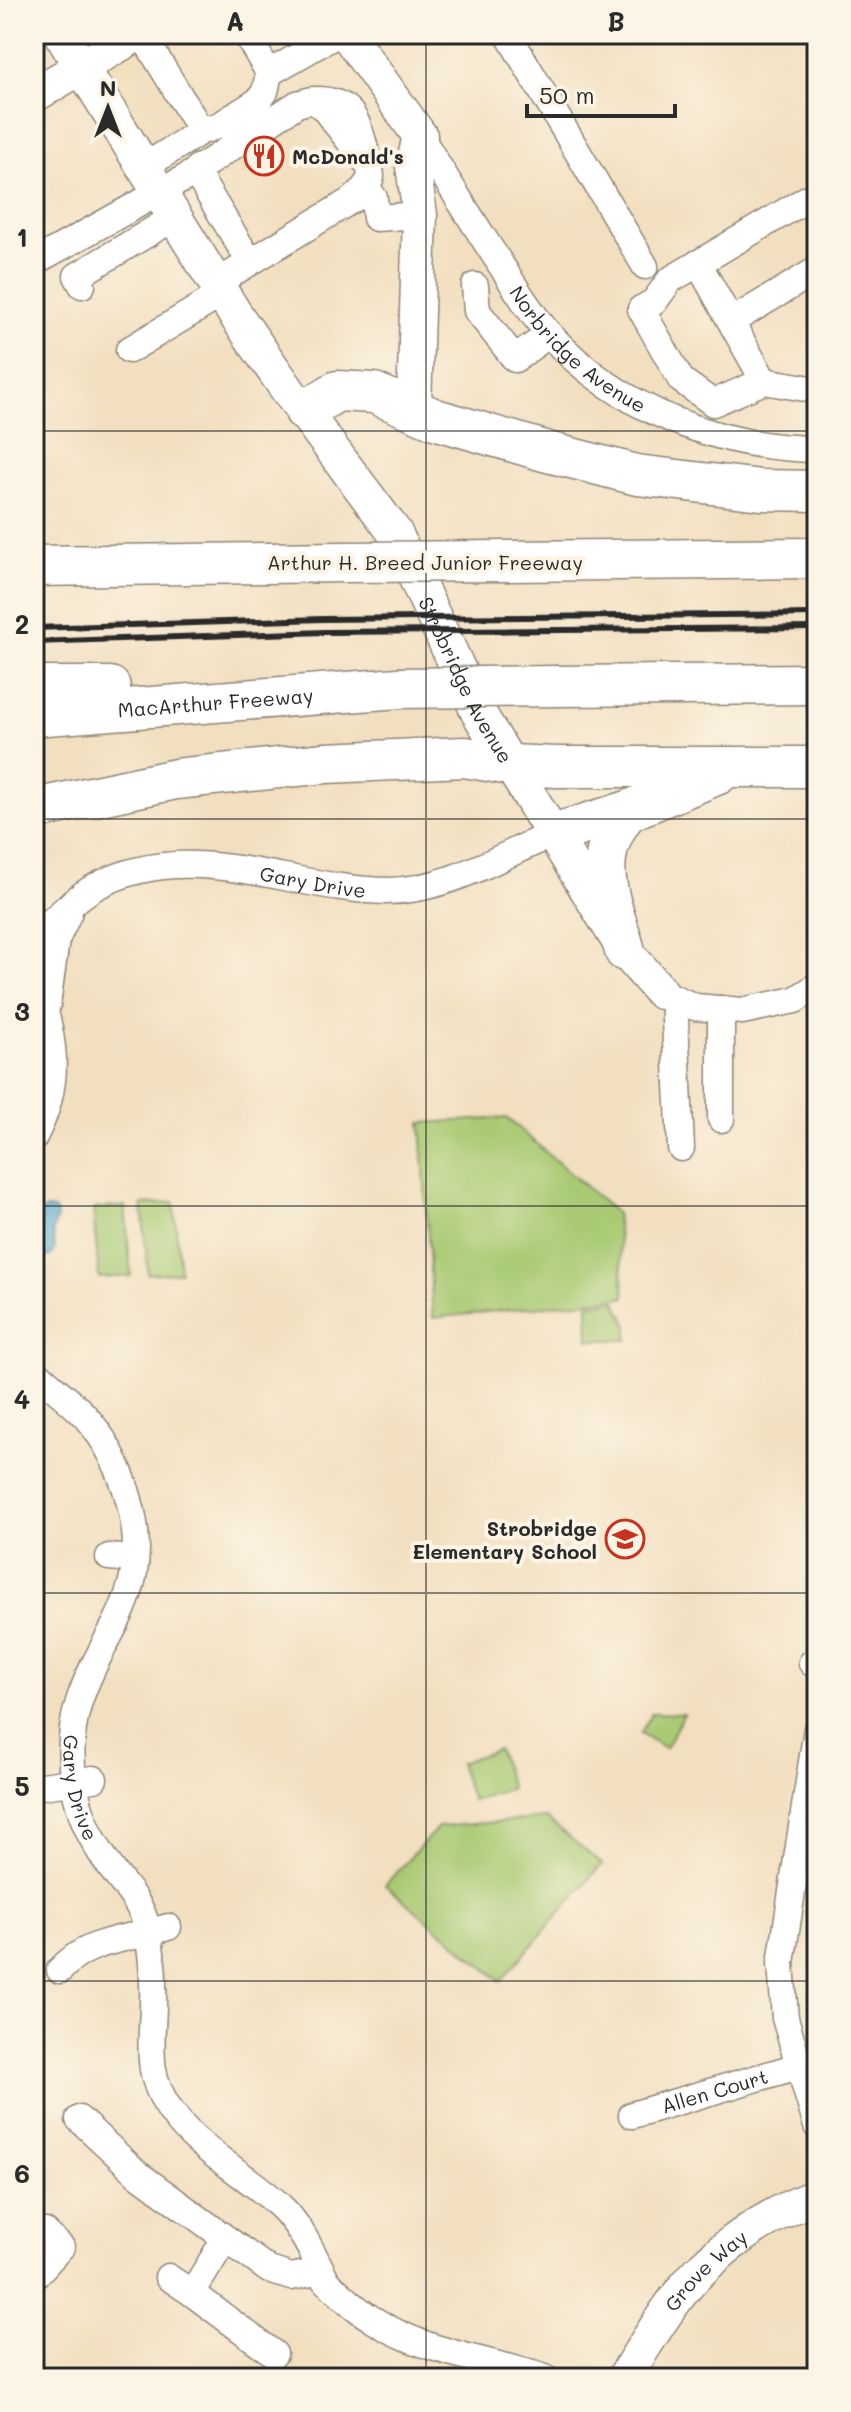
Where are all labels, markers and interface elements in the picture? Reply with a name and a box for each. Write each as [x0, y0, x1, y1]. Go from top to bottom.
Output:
text: A [226, 4, 244, 38]
text: B [607, 4, 625, 38]
north arrow [68, 68, 148, 148]
scale bar [527, 68, 675, 118]
text: N [100, 73, 116, 102]
text: 50 m [539, 79, 595, 110]
restaurant icon: McDonald's [243, 135, 285, 177]
place label: McDonald's [292, 143, 404, 169]
text: 1 [16, 220, 28, 254]
street label: Norbridge Avenue [504, 280, 651, 418]
street label: Arthur H. Breed Junior Freeway [267, 549, 583, 575]
street label: Strobridge Avenue [413, 592, 519, 768]
text: 2 [15, 607, 29, 641]
street label: MacArthur Freeway [117, 682, 314, 723]
street label: Gary Drive [258, 860, 367, 903]
text: 3 [14, 994, 30, 1028]
text: 4 [14, 1382, 30, 1416]
place label: Strobridge Elementary School [412, 1515, 597, 1564]
school or university icon: Strobridge Elementary School [604, 1518, 646, 1560]
street label: Gary Drive [58, 1734, 104, 1844]
text: 5 [14, 1769, 30, 1803]
street label: Allen Court [658, 2063, 771, 2119]
text: 6 [14, 2156, 30, 2190]
street label: Grove Way [658, 2223, 752, 2316]

